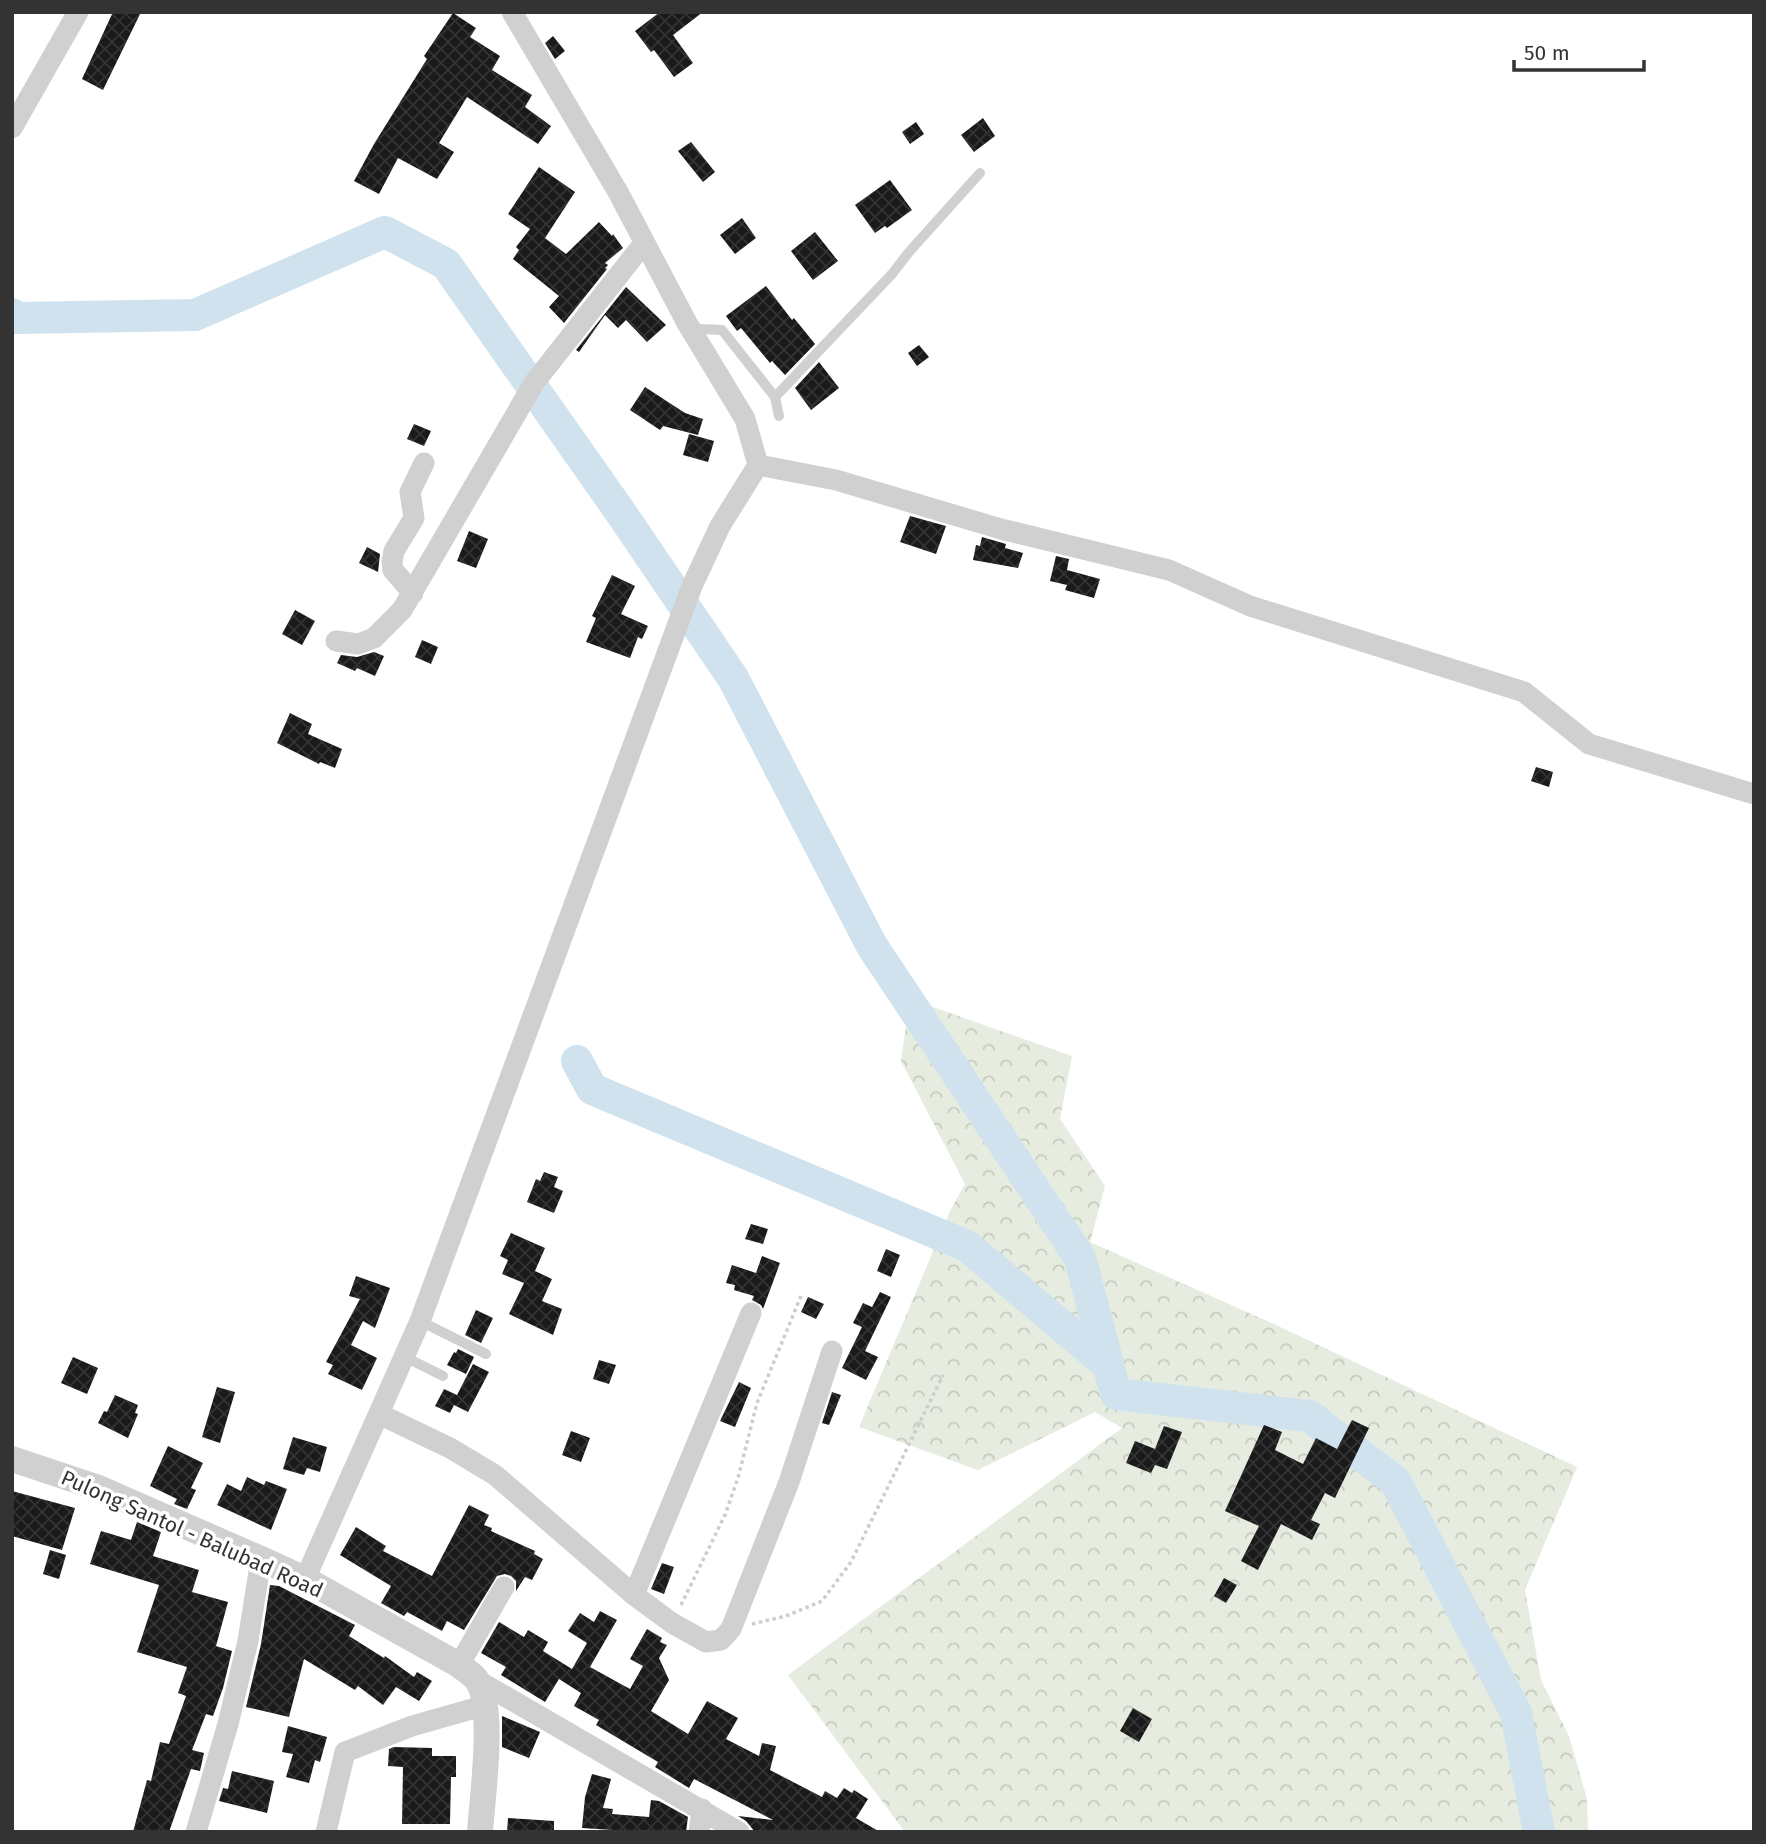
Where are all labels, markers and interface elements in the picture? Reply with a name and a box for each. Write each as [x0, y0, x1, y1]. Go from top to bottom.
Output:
scale bar [1514, 28, 1644, 72]
text: 50 m [1524, 40, 1570, 66]
street label: Pulong Santol - Balubad Road [57, 1464, 327, 1604]

